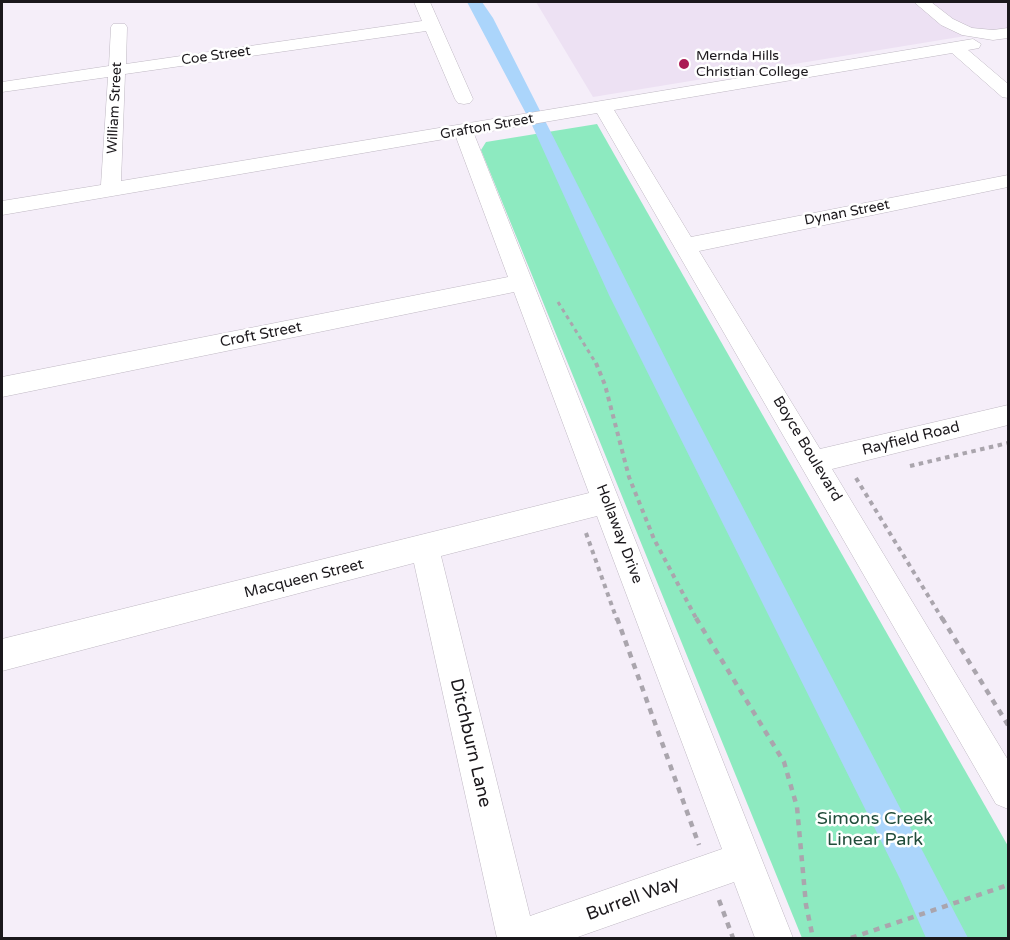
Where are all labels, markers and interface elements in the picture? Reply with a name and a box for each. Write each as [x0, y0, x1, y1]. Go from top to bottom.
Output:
street label: Coe Street [180, 43, 252, 69]
place label: Mernda Hills Christian College [696, 48, 808, 80]
marker: Mernda Hills Christian College [677, 57, 691, 71]
street label: William Street [104, 61, 126, 155]
street label: Grafton Street [439, 110, 535, 144]
street label: Dynan Street [803, 196, 891, 230]
street label: Croft Street [219, 318, 303, 352]
street label: Boyce Boulevard [768, 393, 846, 505]
street label: Rayfield Road [860, 418, 962, 460]
street label: Hollaway Drive [592, 482, 646, 586]
street label: Macqueen Street [242, 555, 366, 603]
street label: Ditchburn Lane [445, 676, 495, 810]
park label: Simons Creek Linear Park [817, 808, 933, 850]
street label: Burrell Way [583, 872, 683, 926]

